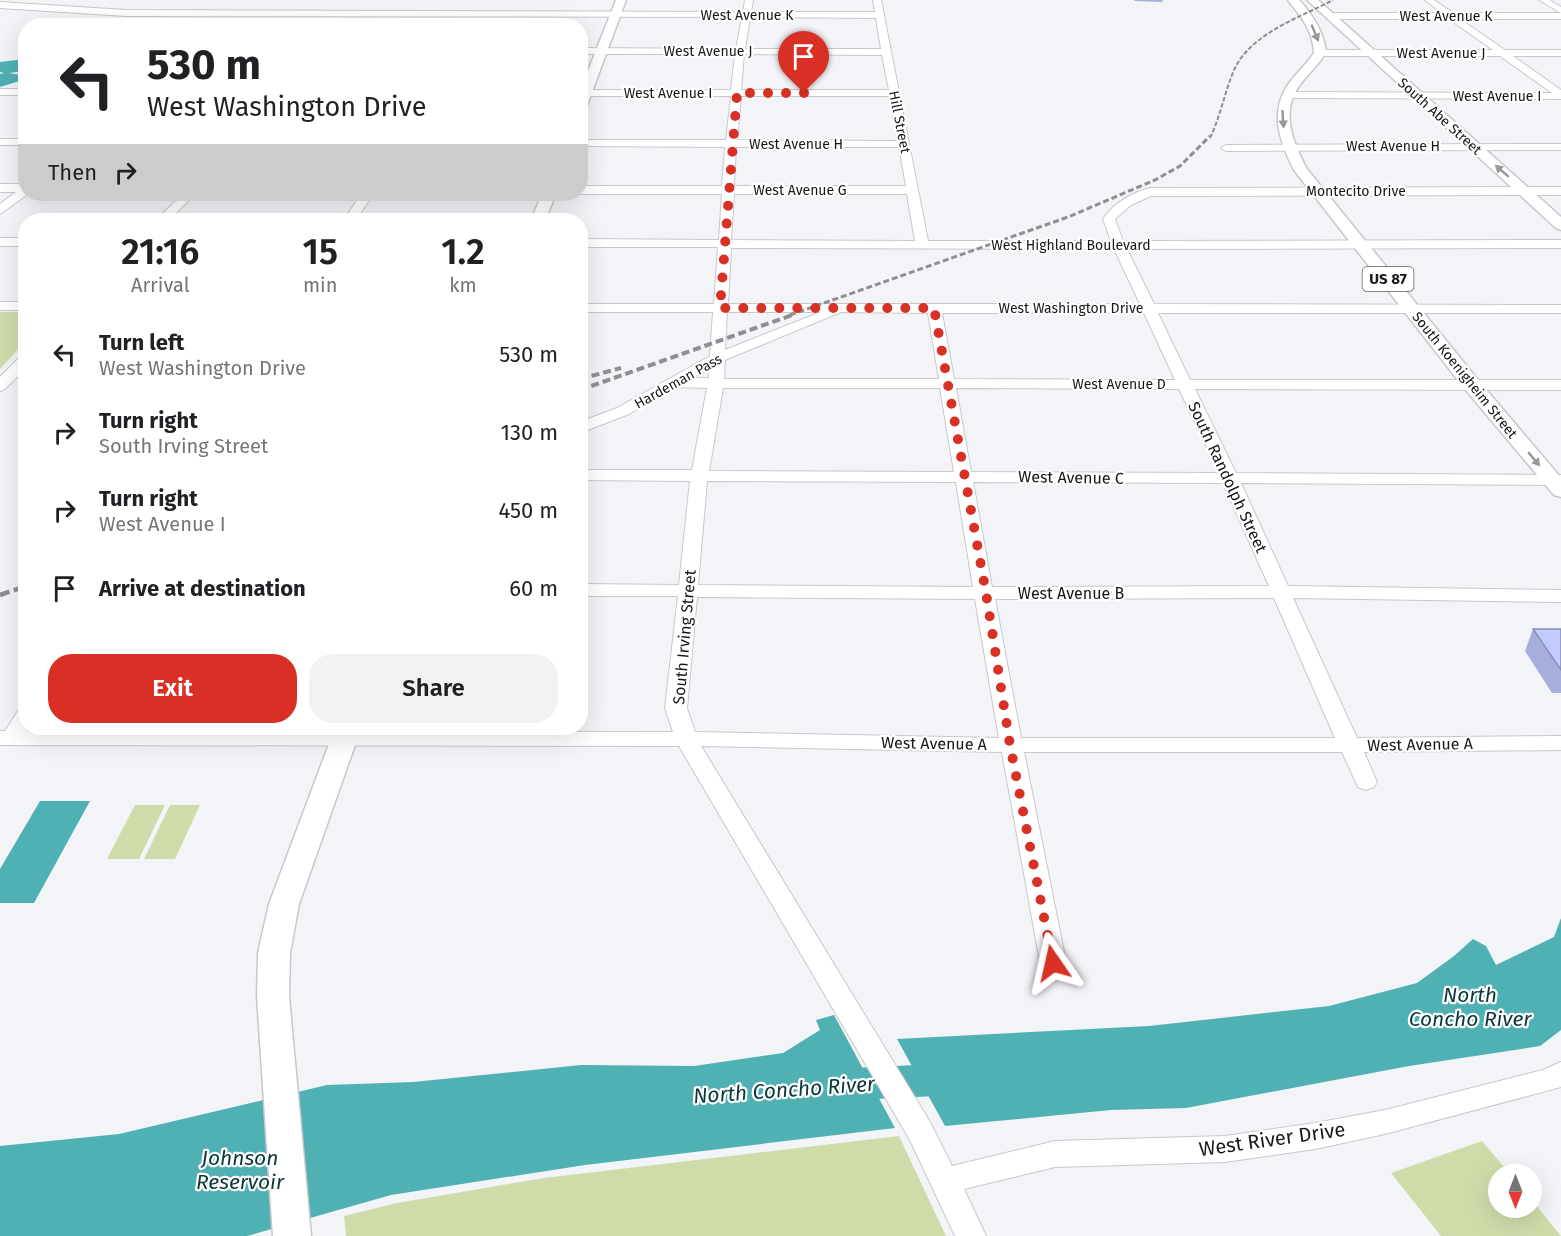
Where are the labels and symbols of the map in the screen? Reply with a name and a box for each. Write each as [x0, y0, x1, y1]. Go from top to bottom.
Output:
street label: West Avenue K [701, 7, 794, 24]
street label: West Avenue K [1400, 8, 1493, 25]
one-way arrow [1310, 24, 1320, 42]
pin [778, 31, 829, 93]
street label: West Avenue J [664, 43, 752, 60]
street label: West Avenue J [1397, 45, 1485, 62]
street label: South Abe Street [1394, 74, 1486, 159]
street label: West Avenue I [624, 85, 712, 102]
street label: West Avenue I [1453, 88, 1541, 105]
street label: Hill Street [885, 89, 914, 156]
one-way arrow [1278, 110, 1287, 129]
street label: West Avenue H [749, 136, 843, 153]
street label: West Avenue H [1346, 138, 1440, 155]
one-way arrow [1495, 165, 1510, 178]
street label: West Avenue G [753, 182, 847, 199]
street label: Montecito Drive [1306, 183, 1406, 200]
street label: West Highland Boulevard [991, 237, 1151, 254]
road number: US 87 [1362, 267, 1414, 291]
street label: West Washington Drive [999, 300, 1143, 317]
street label: South Koenigheim Street [1408, 309, 1521, 443]
street label: Hardeman Pass [632, 350, 725, 412]
street label: West Avenue D [1072, 376, 1166, 393]
street label: South Randolph Street [1184, 399, 1271, 556]
one-way arrow [1527, 451, 1540, 466]
street label: West Avenue C [1018, 467, 1124, 488]
street label: South Irving Street [669, 569, 700, 705]
street label: West Avenue B [1018, 584, 1124, 603]
street label: West Avenue A [881, 733, 988, 754]
street label: West Avenue A [1367, 734, 1474, 755]
position arrow [1021, 931, 1085, 995]
water label: North Concho River [1409, 982, 1532, 1032]
water label: North Concho River [692, 1071, 877, 1109]
street label: West River Drive [1197, 1117, 1347, 1161]
water label: Johnson Reservoir [196, 1145, 285, 1195]
north arrow [1488, 1164, 1542, 1218]

